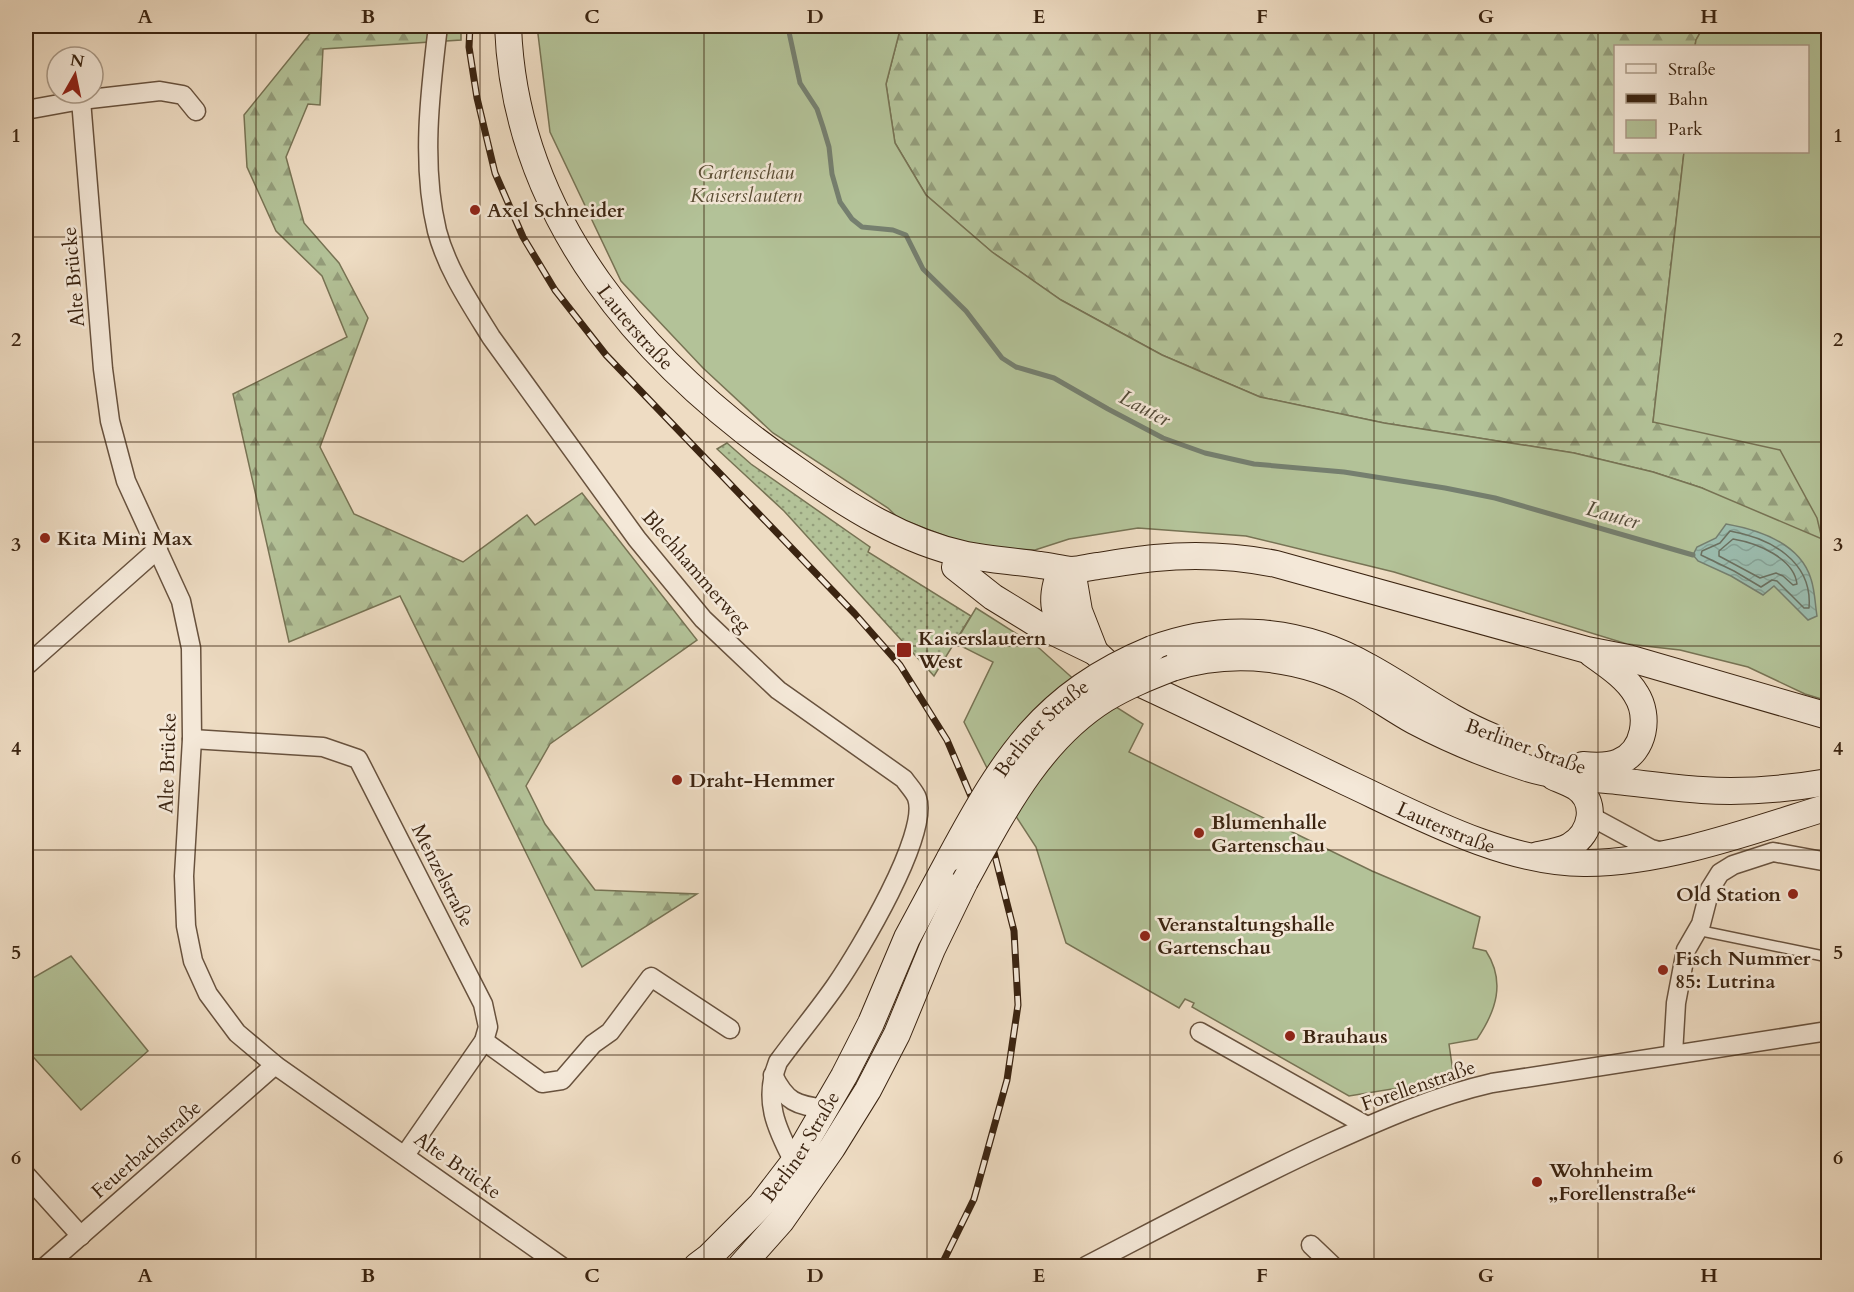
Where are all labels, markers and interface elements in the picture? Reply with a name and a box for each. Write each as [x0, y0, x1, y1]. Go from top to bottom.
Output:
text: A [137, 3, 153, 30]
text: B [361, 3, 375, 30]
text: C [584, 3, 600, 30]
text: D [806, 3, 824, 30]
text: E [1033, 3, 1045, 30]
text: F [1256, 3, 1268, 30]
text: G [1478, 3, 1494, 30]
text: H [1700, 3, 1718, 30]
north arrow [45, 45, 105, 105]
legend [1614, 45, 1809, 153]
text: N [69, 49, 86, 73]
text: Straße [1668, 57, 1716, 82]
text: Bahn [1668, 87, 1709, 112]
text: Park [1668, 117, 1703, 142]
text: 1 [11, 122, 21, 149]
text: 1 [1833, 122, 1843, 149]
park label: Gartenschau Kaiserslautern [690, 159, 802, 209]
place label: Axel Schneider [487, 197, 625, 224]
marker: Axel Schneider [468, 203, 482, 217]
street label: Alte Brücke [56, 226, 91, 328]
street label: Lauterstraße [591, 279, 680, 376]
text: 2 [11, 326, 21, 353]
text: 2 [1833, 326, 1843, 353]
water label: Lauter [1114, 383, 1177, 435]
water label: Lauter [1583, 494, 1644, 537]
street label: Blechhammerweg [636, 504, 758, 639]
place label: Kita Mini Max [57, 525, 193, 552]
text: 3 [11, 531, 21, 558]
marker: Kita Mini Max [38, 531, 52, 545]
text: 3 [1833, 531, 1843, 558]
place label: Kaiserslautern West [917, 625, 1047, 675]
marker: Kaiserslautern West [895, 641, 913, 659]
street label: Berliner Straße [988, 673, 1094, 782]
street label: Alte Brücke [152, 712, 183, 814]
street label: Berliner Straße [1462, 712, 1590, 781]
text: 4 [11, 735, 21, 762]
text: 4 [1833, 735, 1843, 762]
place label: Draht-Hemmer [689, 767, 836, 794]
marker: Draht-Hemmer [670, 773, 684, 787]
street label: Lauterstraße [1392, 795, 1499, 860]
place label: Blumenhalle Gartenschau [1211, 809, 1327, 859]
street label: Menzelstraße [405, 819, 480, 931]
marker: Blumenhalle Gartenschau [1192, 826, 1206, 840]
place label: Old Station [1676, 881, 1781, 908]
marker: Old Station [1786, 887, 1800, 901]
place label: Veranstaltungshalle Gartenschau [1157, 911, 1335, 961]
marker: Veranstaltungshalle Gartenschau [1138, 929, 1152, 943]
text: 5 [11, 939, 21, 966]
text: 5 [1833, 939, 1843, 966]
place label: Fisch Nummer 85: Lutrina [1675, 945, 1812, 995]
marker: Fisch Nummer 85: Lutrina [1656, 963, 1670, 977]
place label: Brauhaus [1302, 1023, 1388, 1050]
marker: Brauhaus [1283, 1029, 1297, 1043]
street label: Forellenstraße [1357, 1053, 1479, 1118]
street label: Berliner Straße [755, 1086, 846, 1208]
street label: Feuerbachstraße [86, 1094, 207, 1205]
street label: Alte Brücke [409, 1125, 507, 1205]
text: 6 [11, 1144, 21, 1171]
text: 6 [1833, 1144, 1843, 1171]
place label: Wohnheim „Forellenstraße“ [1548, 1157, 1697, 1207]
marker: Wohnheim „Forellenstraße“ [1530, 1175, 1544, 1189]
text: A [137, 1262, 153, 1289]
text: B [361, 1262, 375, 1289]
text: C [584, 1262, 600, 1289]
text: D [806, 1262, 824, 1289]
text: E [1033, 1262, 1045, 1289]
text: F [1256, 1262, 1268, 1289]
text: G [1478, 1262, 1494, 1289]
text: H [1700, 1262, 1718, 1289]

